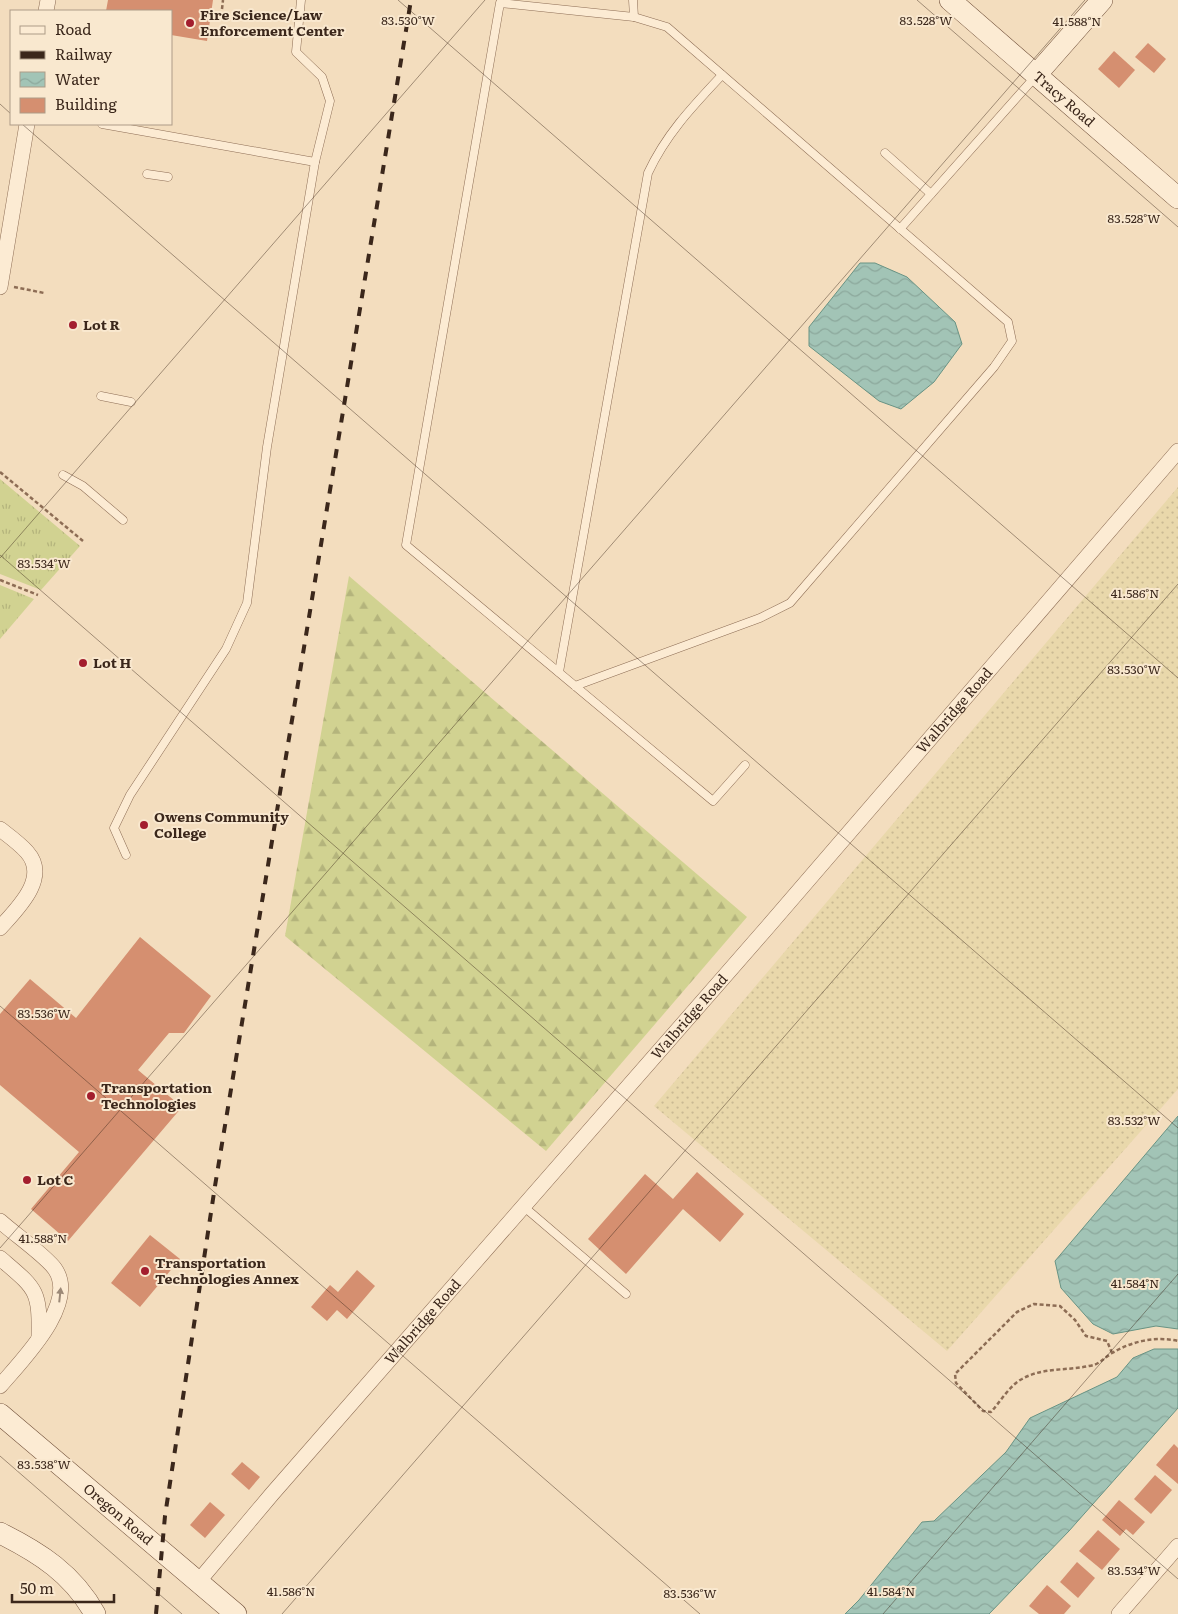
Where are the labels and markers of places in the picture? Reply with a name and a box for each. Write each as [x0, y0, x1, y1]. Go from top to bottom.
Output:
place label: Fire Science/Law Enforcement Center [200, 4, 345, 40]
marker: Fire Science/Law Enforcement Center [184, 17, 196, 29]
place label: Lot R [83, 314, 121, 334]
marker: Lot R [67, 319, 79, 331]
place label: Lot H [93, 652, 132, 672]
marker: Lot H [77, 657, 89, 669]
place label: Owens Community College [154, 806, 289, 842]
marker: Owens Community College [138, 819, 150, 831]
place label: Transportation Technologies [101, 1077, 212, 1113]
marker: Transportation Technologies [85, 1090, 97, 1102]
place label: Lot C [37, 1169, 74, 1189]
marker: Lot C [21, 1174, 33, 1186]
place label: Transportation Technologies Annex [155, 1252, 299, 1288]
marker: Transportation Technologies Annex [139, 1265, 151, 1277]

